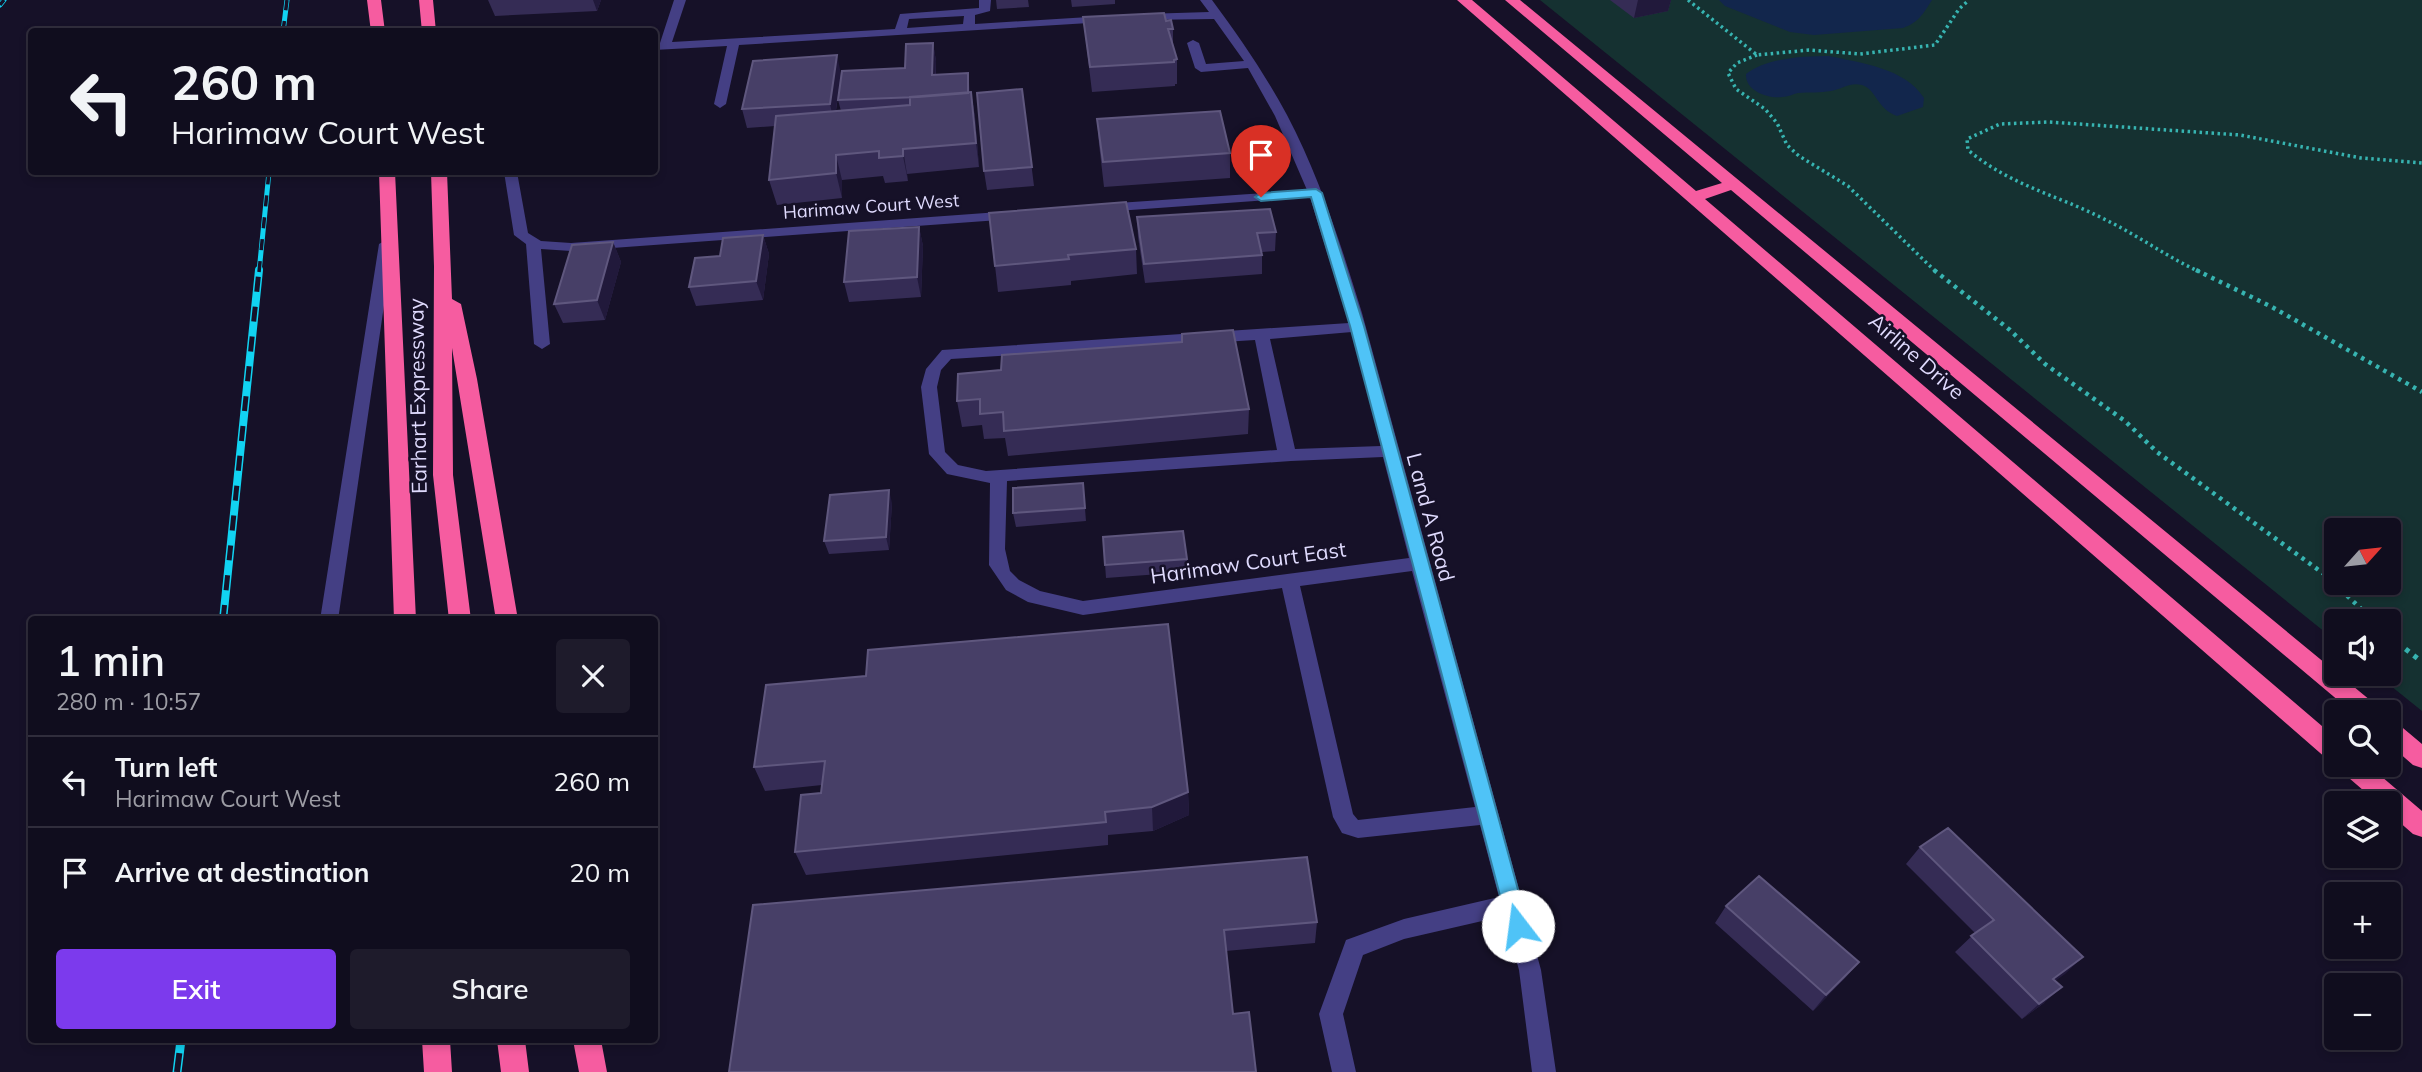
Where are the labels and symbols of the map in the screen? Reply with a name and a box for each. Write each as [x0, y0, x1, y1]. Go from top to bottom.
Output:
pin [1231, 125, 1291, 197]
street label: Harimaw Court West [782, 188, 960, 224]
street label: Earhart Expressway [402, 298, 432, 494]
street label: Airline Drive [1864, 307, 1970, 405]
street label: L and A Road [1401, 450, 1461, 584]
north arrow [2324, 518, 2401, 595]
street label: Harimaw Court East [1149, 535, 1347, 589]
position arrow [1481, 889, 1555, 963]

